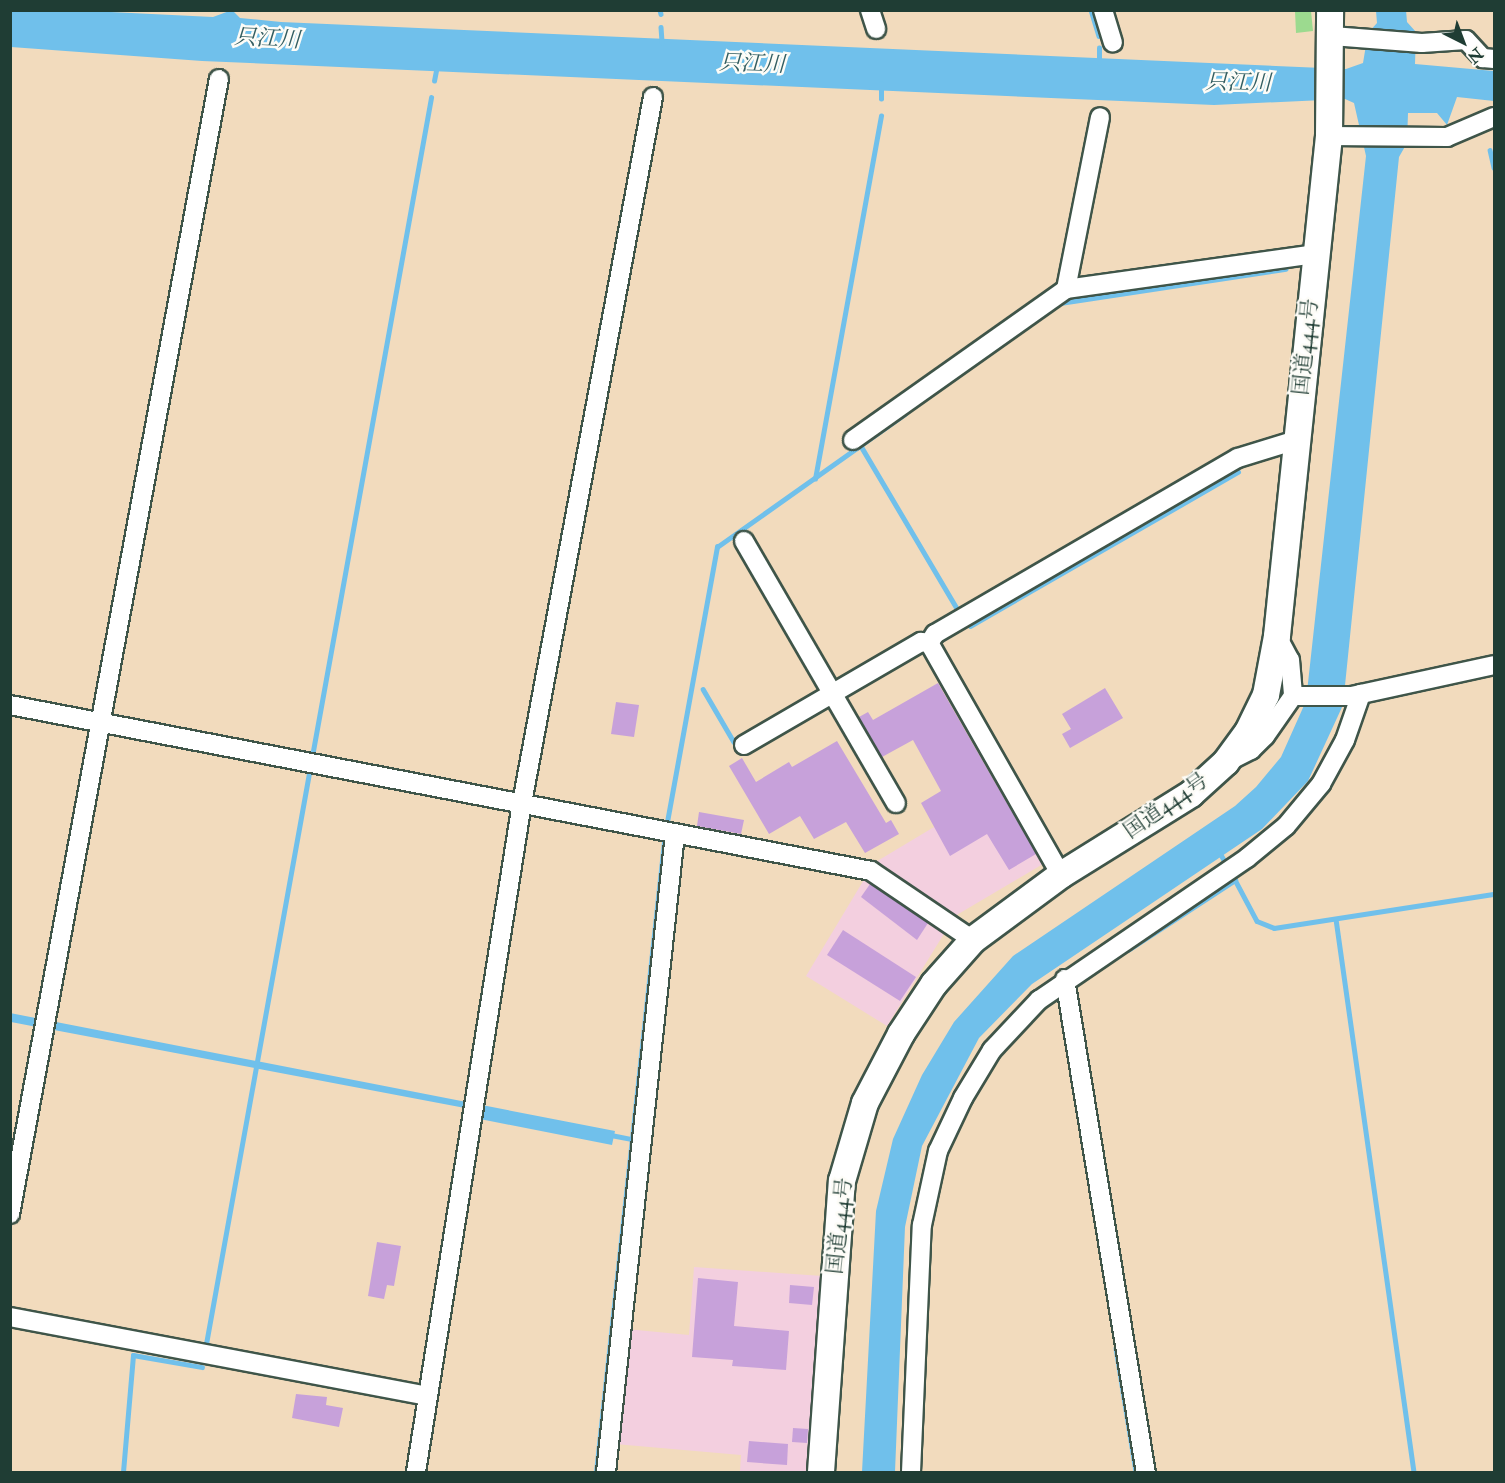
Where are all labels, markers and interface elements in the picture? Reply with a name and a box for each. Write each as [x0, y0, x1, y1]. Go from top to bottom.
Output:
north arrow [1433, 12, 1493, 72]
water label: 只江川 [233, 24, 301, 54]
text: N [1463, 43, 1487, 68]
water label: 只江川 [719, 50, 785, 78]
water label: 只江川 [1205, 69, 1271, 97]
street label: 国道444号 [1288, 297, 1324, 397]
street label: 国道444号 [1119, 768, 1213, 844]
street label: 国道444号 [822, 1176, 858, 1276]

